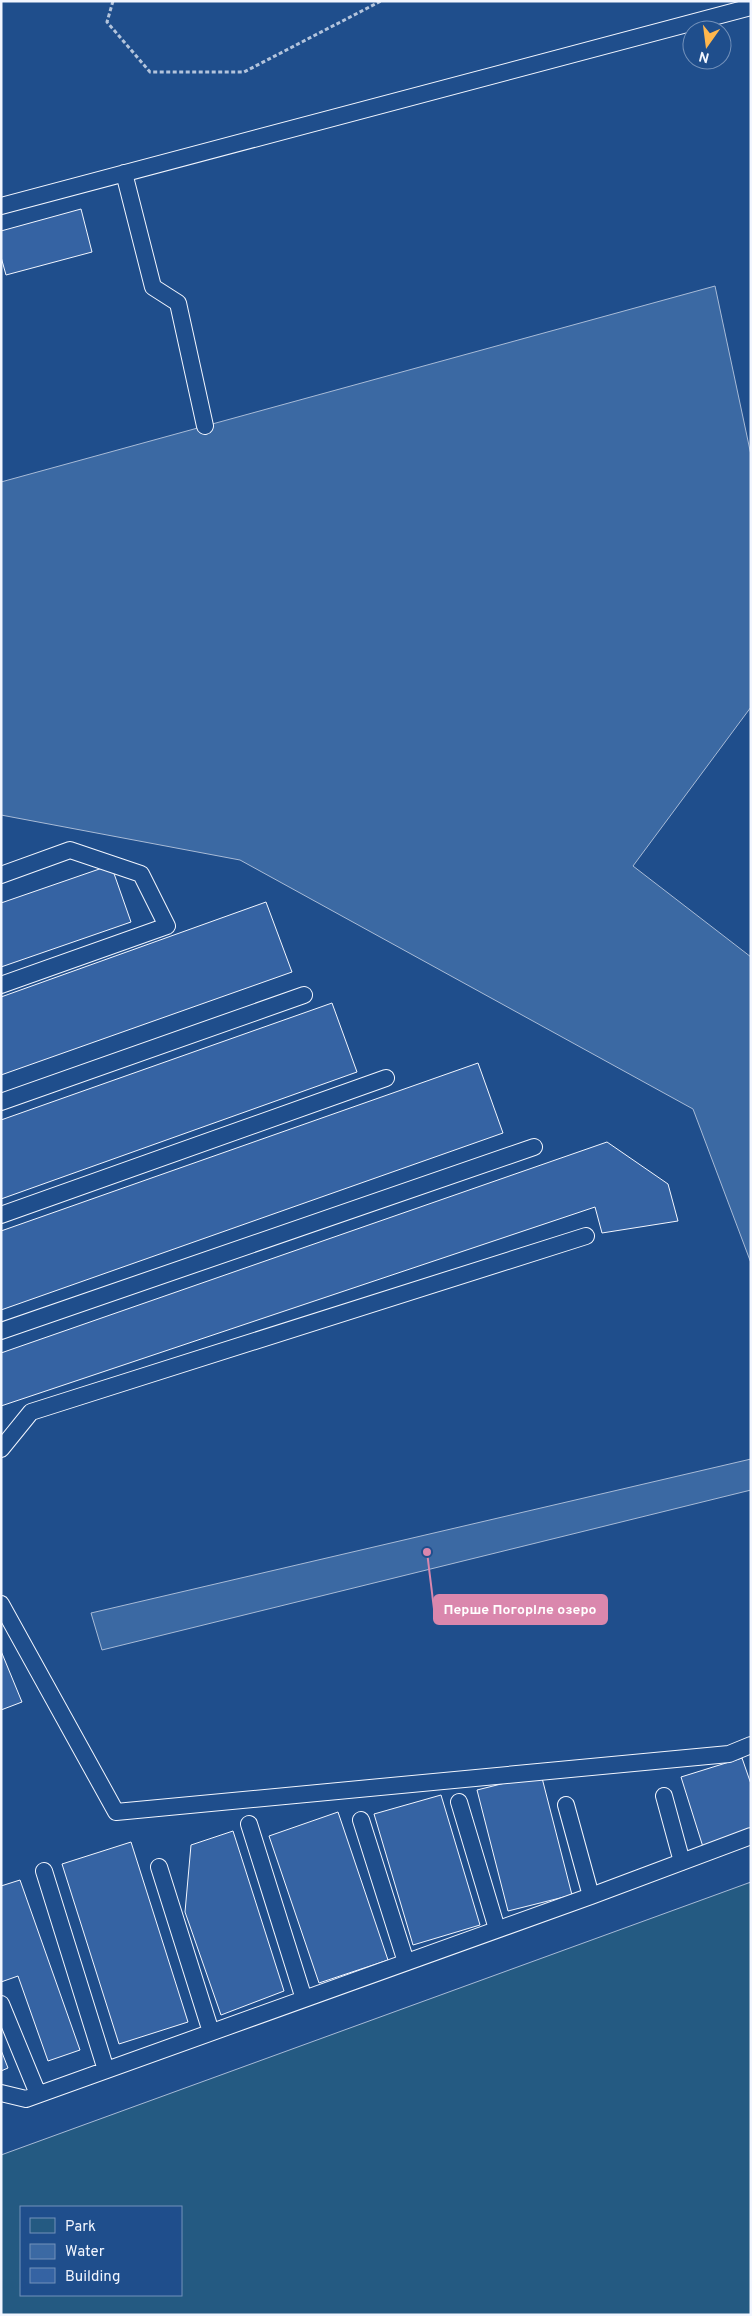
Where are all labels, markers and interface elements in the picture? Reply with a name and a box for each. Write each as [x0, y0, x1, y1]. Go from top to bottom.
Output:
north arrow [682, 20, 732, 70]
text: N [697, 47, 711, 66]
callout: Перше Погоріле озеро [434, 1595, 607, 1624]
text: Перше Погоріле озеро [444, 1602, 597, 1619]
legend [20, 2206, 182, 2296]
text: Park [65, 2218, 96, 2237]
text: Water [65, 2243, 105, 2262]
text: Building [65, 2268, 120, 2287]

